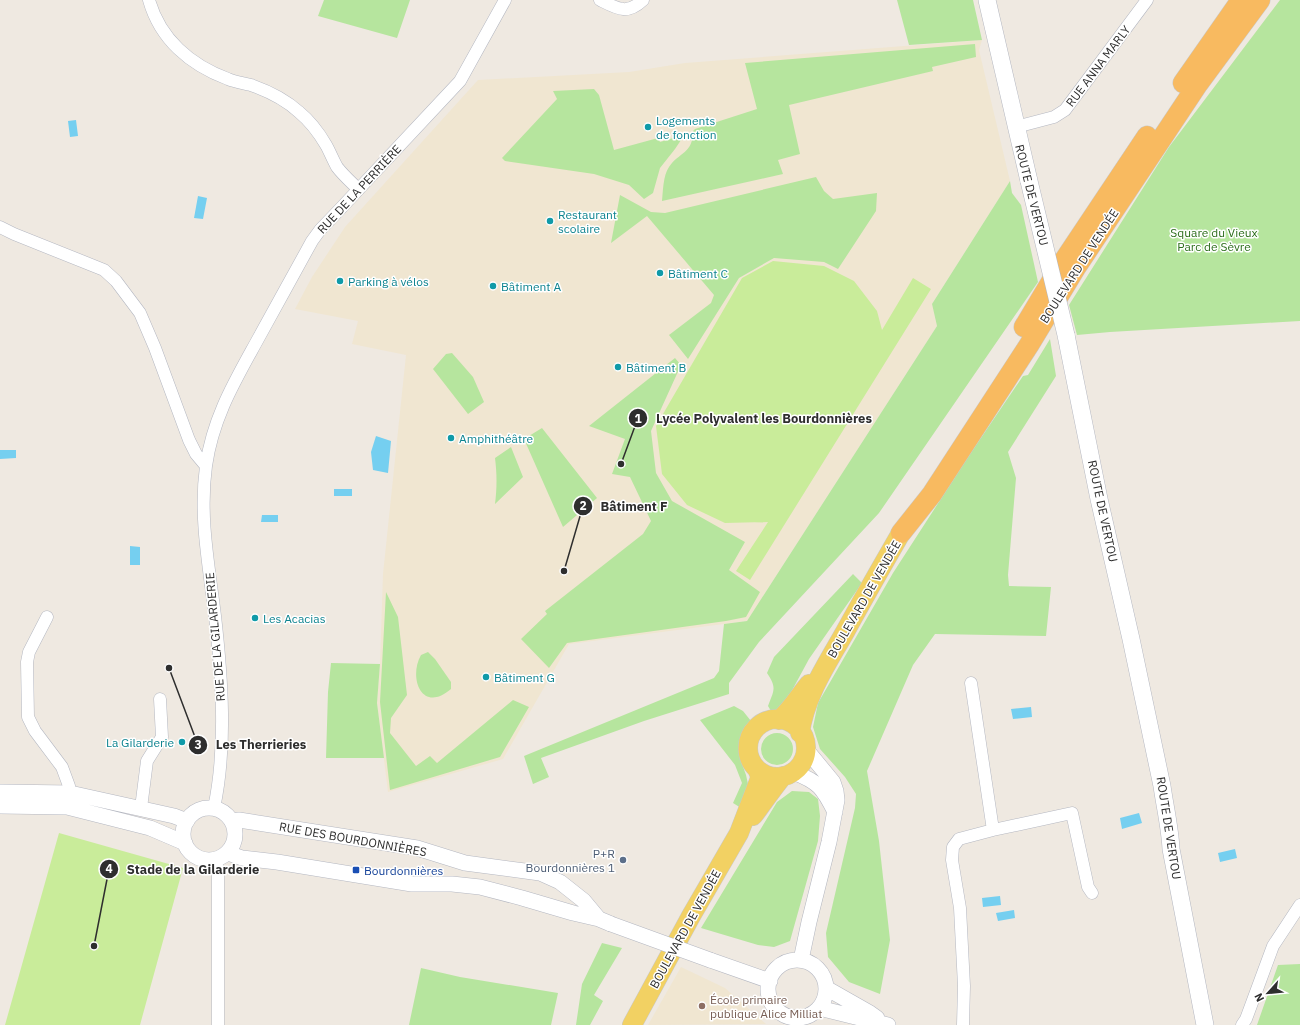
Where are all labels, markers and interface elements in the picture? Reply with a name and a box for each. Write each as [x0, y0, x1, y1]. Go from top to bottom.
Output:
street label: RUE ANNA MARLY [1063, 22, 1133, 110]
place label: Logements de fonction [656, 113, 717, 142]
marker: Logements de fonction [643, 122, 653, 132]
street label: RUE DE LA PERRIÈRE [314, 141, 404, 237]
street label: ROUTE DE VERTOU [1012, 143, 1052, 247]
street label: BOULEVARD DE VENDÉE [1036, 206, 1122, 326]
place label: Restaurant scolaire [558, 207, 617, 236]
marker: Restaurant scolaire [545, 216, 555, 226]
park label: Square du Vieux Parc de Sèvre [1170, 225, 1258, 254]
place label: Bâtiment C [668, 266, 728, 281]
marker: Bâtiment C [655, 268, 665, 278]
place label: Parking à vélos [348, 274, 429, 289]
marker: Parking à vélos [335, 276, 345, 286]
place label: Bâtiment A [501, 279, 561, 294]
marker: Bâtiment A [488, 281, 498, 291]
place label: Bâtiment B [626, 360, 686, 375]
marker: Bâtiment B [613, 362, 623, 372]
callout: Lycée Polyvalent les Bourdonnières [628, 406, 880, 431]
text: Lycée Polyvalent les Bourdonnières [656, 410, 872, 427]
text: 1 [634, 411, 642, 426]
place label: Amphithéâtre [459, 431, 534, 446]
marker: Amphithéâtre [446, 433, 456, 443]
street label: ROUTE DE VERTOU [1085, 459, 1121, 563]
callout: Bâtiment F [573, 494, 676, 519]
text: 2 [579, 498, 587, 513]
text: Bâtiment F [600, 498, 668, 515]
street label: BOULEVARD DE VENDÉE [824, 538, 904, 660]
street label: RUE DE LA GILARDERIE [202, 572, 228, 702]
place label: Les Acacias [263, 611, 326, 626]
marker: Les Acacias [250, 613, 260, 623]
place label: Bâtiment G [494, 670, 555, 685]
marker: Bâtiment G [481, 672, 491, 682]
callout: Les Therrieries [188, 732, 315, 757]
place label: La Gilarderie [106, 735, 174, 750]
text: Les Therrieries [216, 736, 307, 753]
marker: La Gilarderie [177, 737, 187, 747]
text: 3 [194, 737, 202, 752]
street label: ROUTE DE VERTOU [1153, 776, 1185, 880]
street label: RUE DES BOURDONNIÈRES [278, 819, 428, 859]
place label: P+R Bourdonnières 1 [526, 846, 615, 875]
marker: P+R Bourdonnières 1 [618, 855, 628, 865]
callout: Stade de la Gilarderie [99, 857, 268, 882]
text: 4 [105, 861, 113, 876]
text: Stade de la Gilarderie [127, 861, 259, 878]
place label: Bourdonnières [364, 863, 444, 878]
marker: Bourdonnières [351, 865, 361, 875]
street label: BOULEVARD DE VENDÉE [646, 867, 724, 991]
north arrow [1248, 973, 1288, 1013]
text: N [1251, 991, 1267, 1004]
place label: École primaire publique Alice Milliat [710, 992, 822, 1021]
marker: École primaire publique Alice Milliat [697, 1001, 707, 1011]

